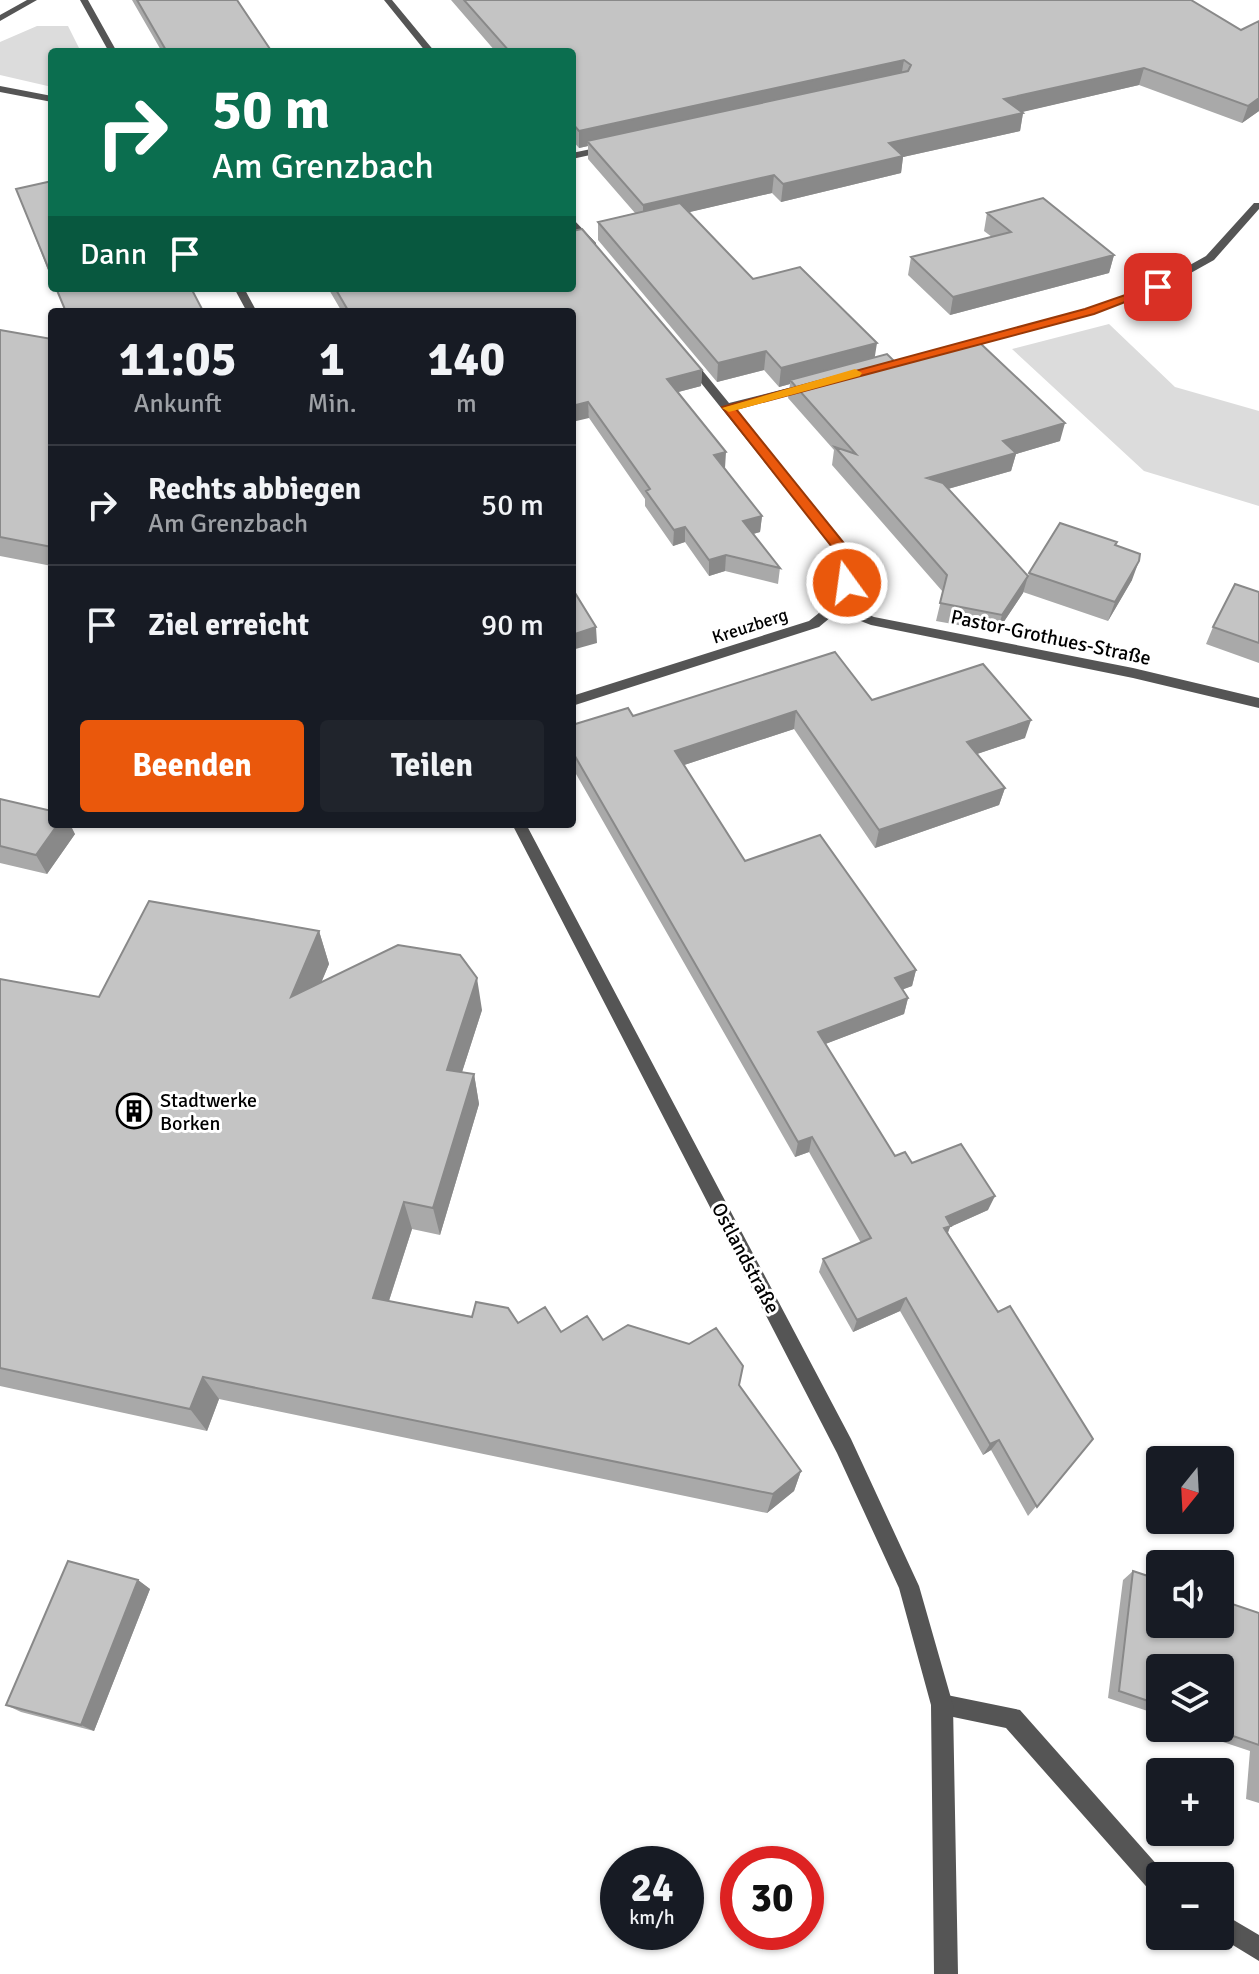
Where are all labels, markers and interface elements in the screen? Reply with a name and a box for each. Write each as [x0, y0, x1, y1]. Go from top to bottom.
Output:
text: 50 m [212, 75, 330, 144]
icon: right [80, 80, 184, 184]
text: Am Grenzbach [212, 144, 434, 189]
icon: arrive [163, 232, 207, 276]
text: Dann [80, 236, 147, 273]
pin [1124, 253, 1192, 321]
icon: arrive [1136, 265, 1180, 309]
text: 11:05 [119, 330, 237, 389]
text: 1 [319, 330, 345, 389]
text: 140 [427, 330, 505, 389]
text: Ankunft [134, 388, 222, 420]
text: Min. [307, 388, 357, 420]
text: m [456, 388, 477, 420]
text: Rechts abbiegen [148, 471, 361, 508]
icon: right [80, 483, 124, 527]
text: 50 m [481, 487, 544, 524]
text: Am Grenzbach [148, 508, 308, 540]
position arrow [805, 541, 889, 625]
icon: arrive [80, 603, 124, 647]
street label: Kreuzberg [709, 603, 791, 649]
street label: Pastor-Grothues-Straße [949, 604, 1153, 671]
text: Ziel erreicht [148, 607, 309, 644]
text: 90 m [481, 607, 544, 644]
button: Beenden [80, 720, 304, 812]
button: Teilen [320, 720, 544, 812]
place label: Stadtwerke Borken [160, 1088, 257, 1136]
building icon: Stadtwerke Borken [115, 1092, 153, 1130]
street label: Ostlandstraße [706, 1198, 785, 1318]
north arrow [1146, 1446, 1234, 1534]
map controls [1146, 1446, 1234, 1950]
button: sound [1146, 1550, 1234, 1638]
button: layers [1146, 1654, 1234, 1742]
button: + [1146, 1758, 1234, 1846]
speed limit sign: 30 [720, 1846, 824, 1950]
button: − [1146, 1862, 1234, 1950]
text: 24 [630, 1863, 674, 1913]
text: km/h [629, 1905, 675, 1930]

